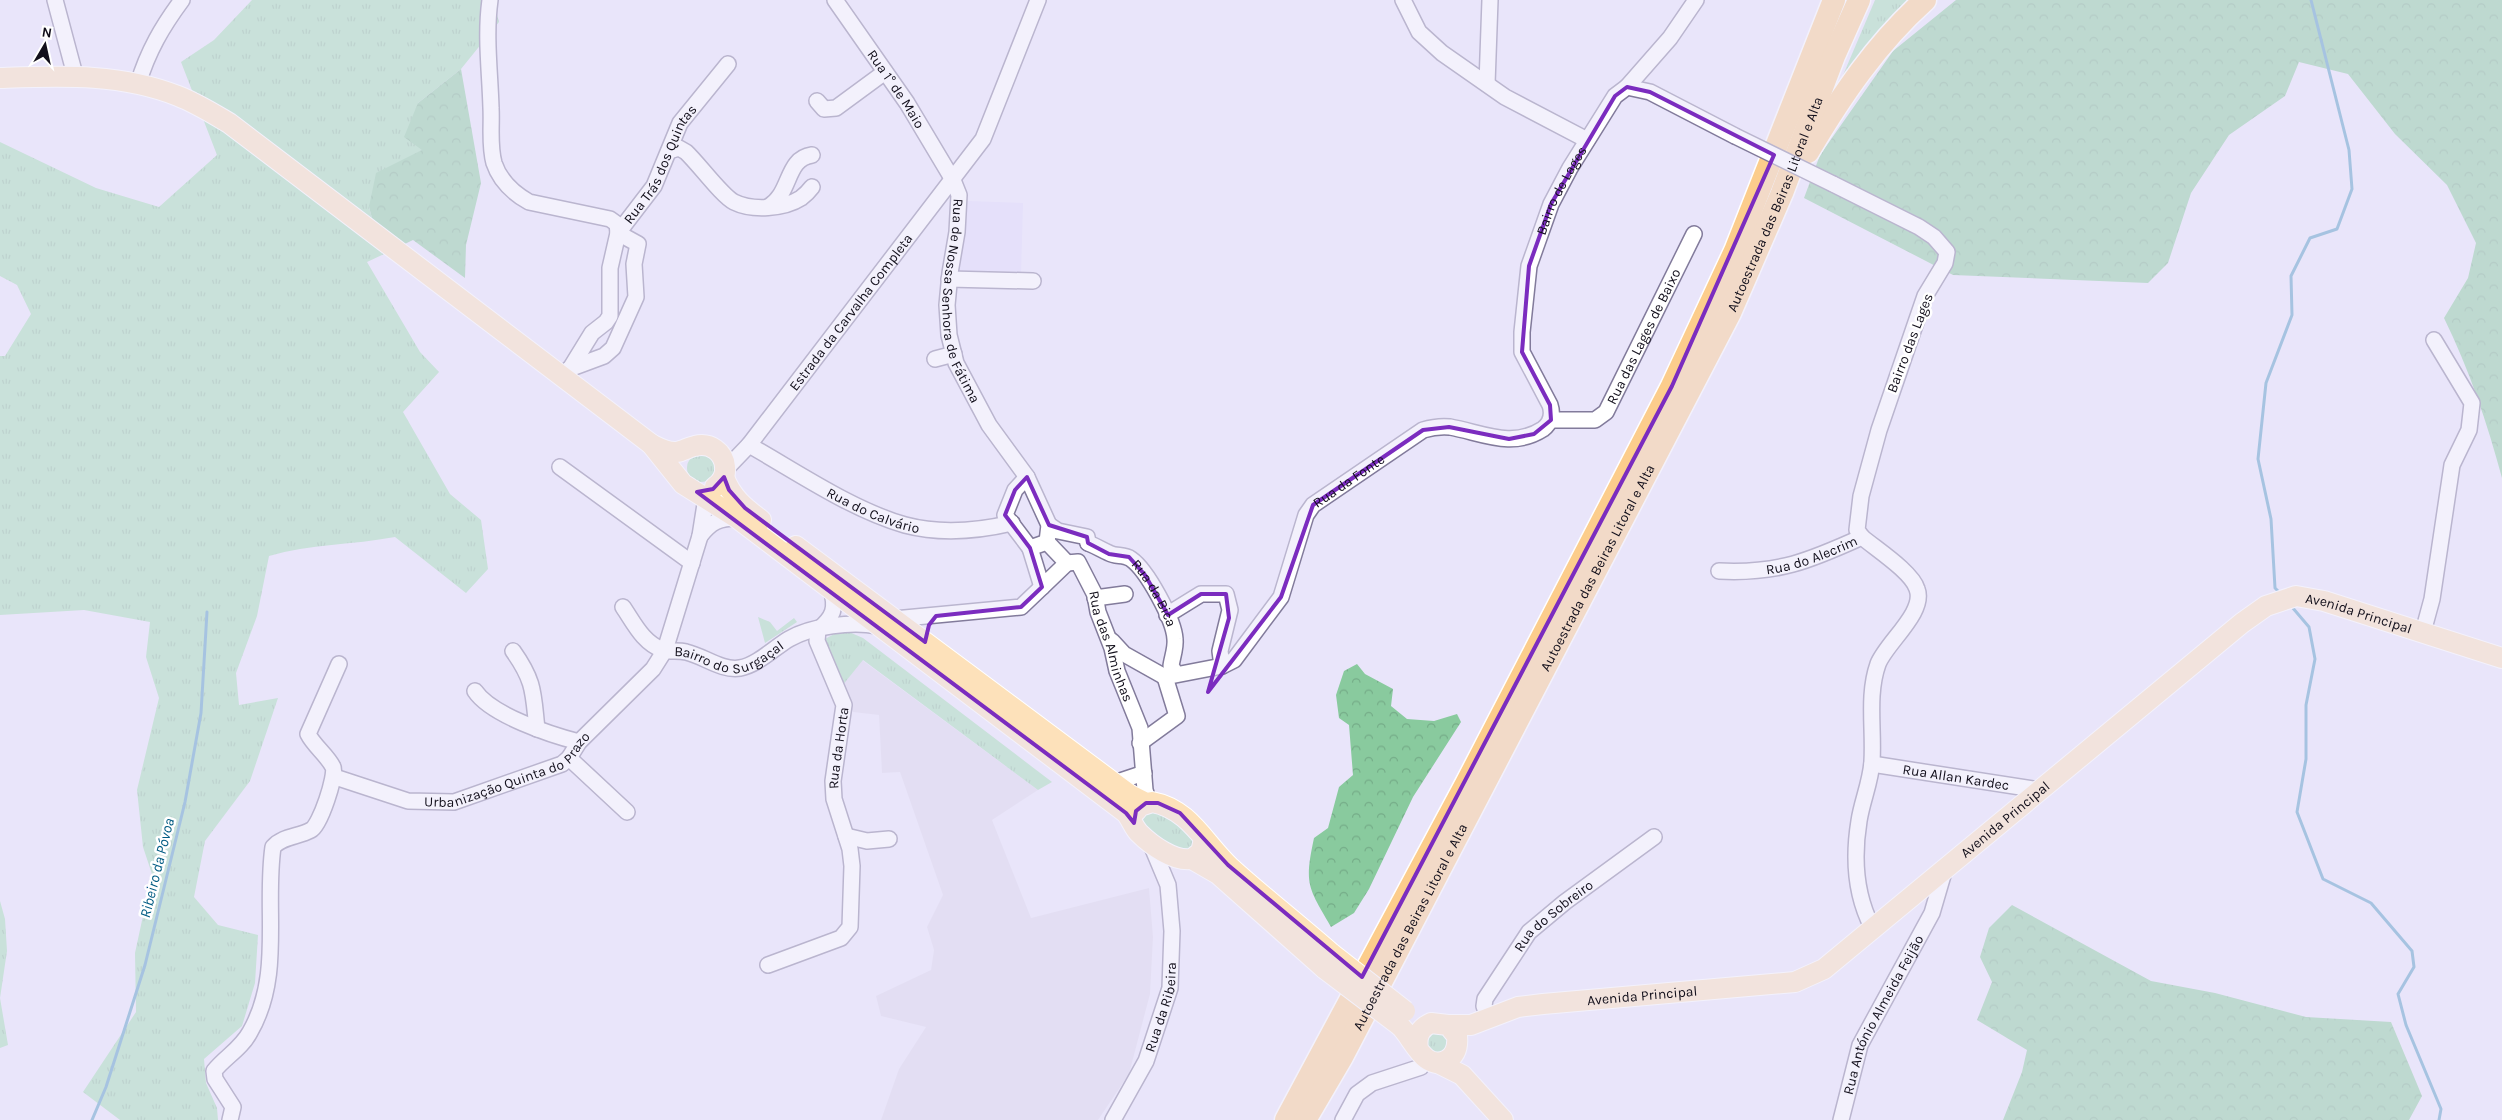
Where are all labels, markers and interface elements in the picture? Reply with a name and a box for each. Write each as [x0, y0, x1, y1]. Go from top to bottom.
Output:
north arrow [20, 20, 70, 70]
text: N [41, 23, 53, 42]
street label: Rua 1° de Maio [864, 46, 929, 131]
street label: Autoestrada das Beiras Litoral e Alta [1723, 94, 1826, 314]
street label: Rua Trás dos Quintas [620, 101, 700, 227]
street label: Bairro de Lages [1532, 143, 1590, 237]
street label: Rua de Nossa Senhora de Fátima [938, 198, 984, 406]
street label: Estrada da Carvalha Completa [785, 230, 916, 394]
street label: Rua das Lages de Baixo [1603, 266, 1684, 407]
street label: Bairro das Lages [1883, 291, 1937, 395]
street label: Rua da Fonte [1309, 450, 1388, 511]
street label: Autoestrada das Beiras Litoral e Alta [1536, 461, 1658, 674]
street label: Rua do Calvário [824, 484, 921, 536]
street label: Rua do Alecrim [1765, 532, 1860, 578]
street label: Rua da Bica [1128, 556, 1180, 629]
street label: Rua das Alminhas [1086, 589, 1137, 704]
street label: Avenida Principal [2304, 589, 2414, 637]
street label: Bairro do Surgaçal [674, 637, 787, 677]
street label: Rua da Horta [824, 706, 852, 789]
street label: Urbanização Quinta do Prazo [424, 728, 593, 811]
street label: Rua Allan Kardec [1902, 760, 2010, 794]
street label: Avenida Principal [1957, 777, 2053, 861]
water label: Ribeiro da Póvoa [136, 816, 178, 920]
street label: Autoestrada das Beiras Litoral e Alta [1349, 820, 1471, 1033]
street label: Rua do Sobreiro [1510, 876, 1596, 955]
street label: Rua António Almeida Feijão [1839, 932, 1927, 1096]
street label: Rua da Ribeira [1141, 962, 1179, 1054]
street label: Avenida Principal [1586, 982, 1698, 1009]

